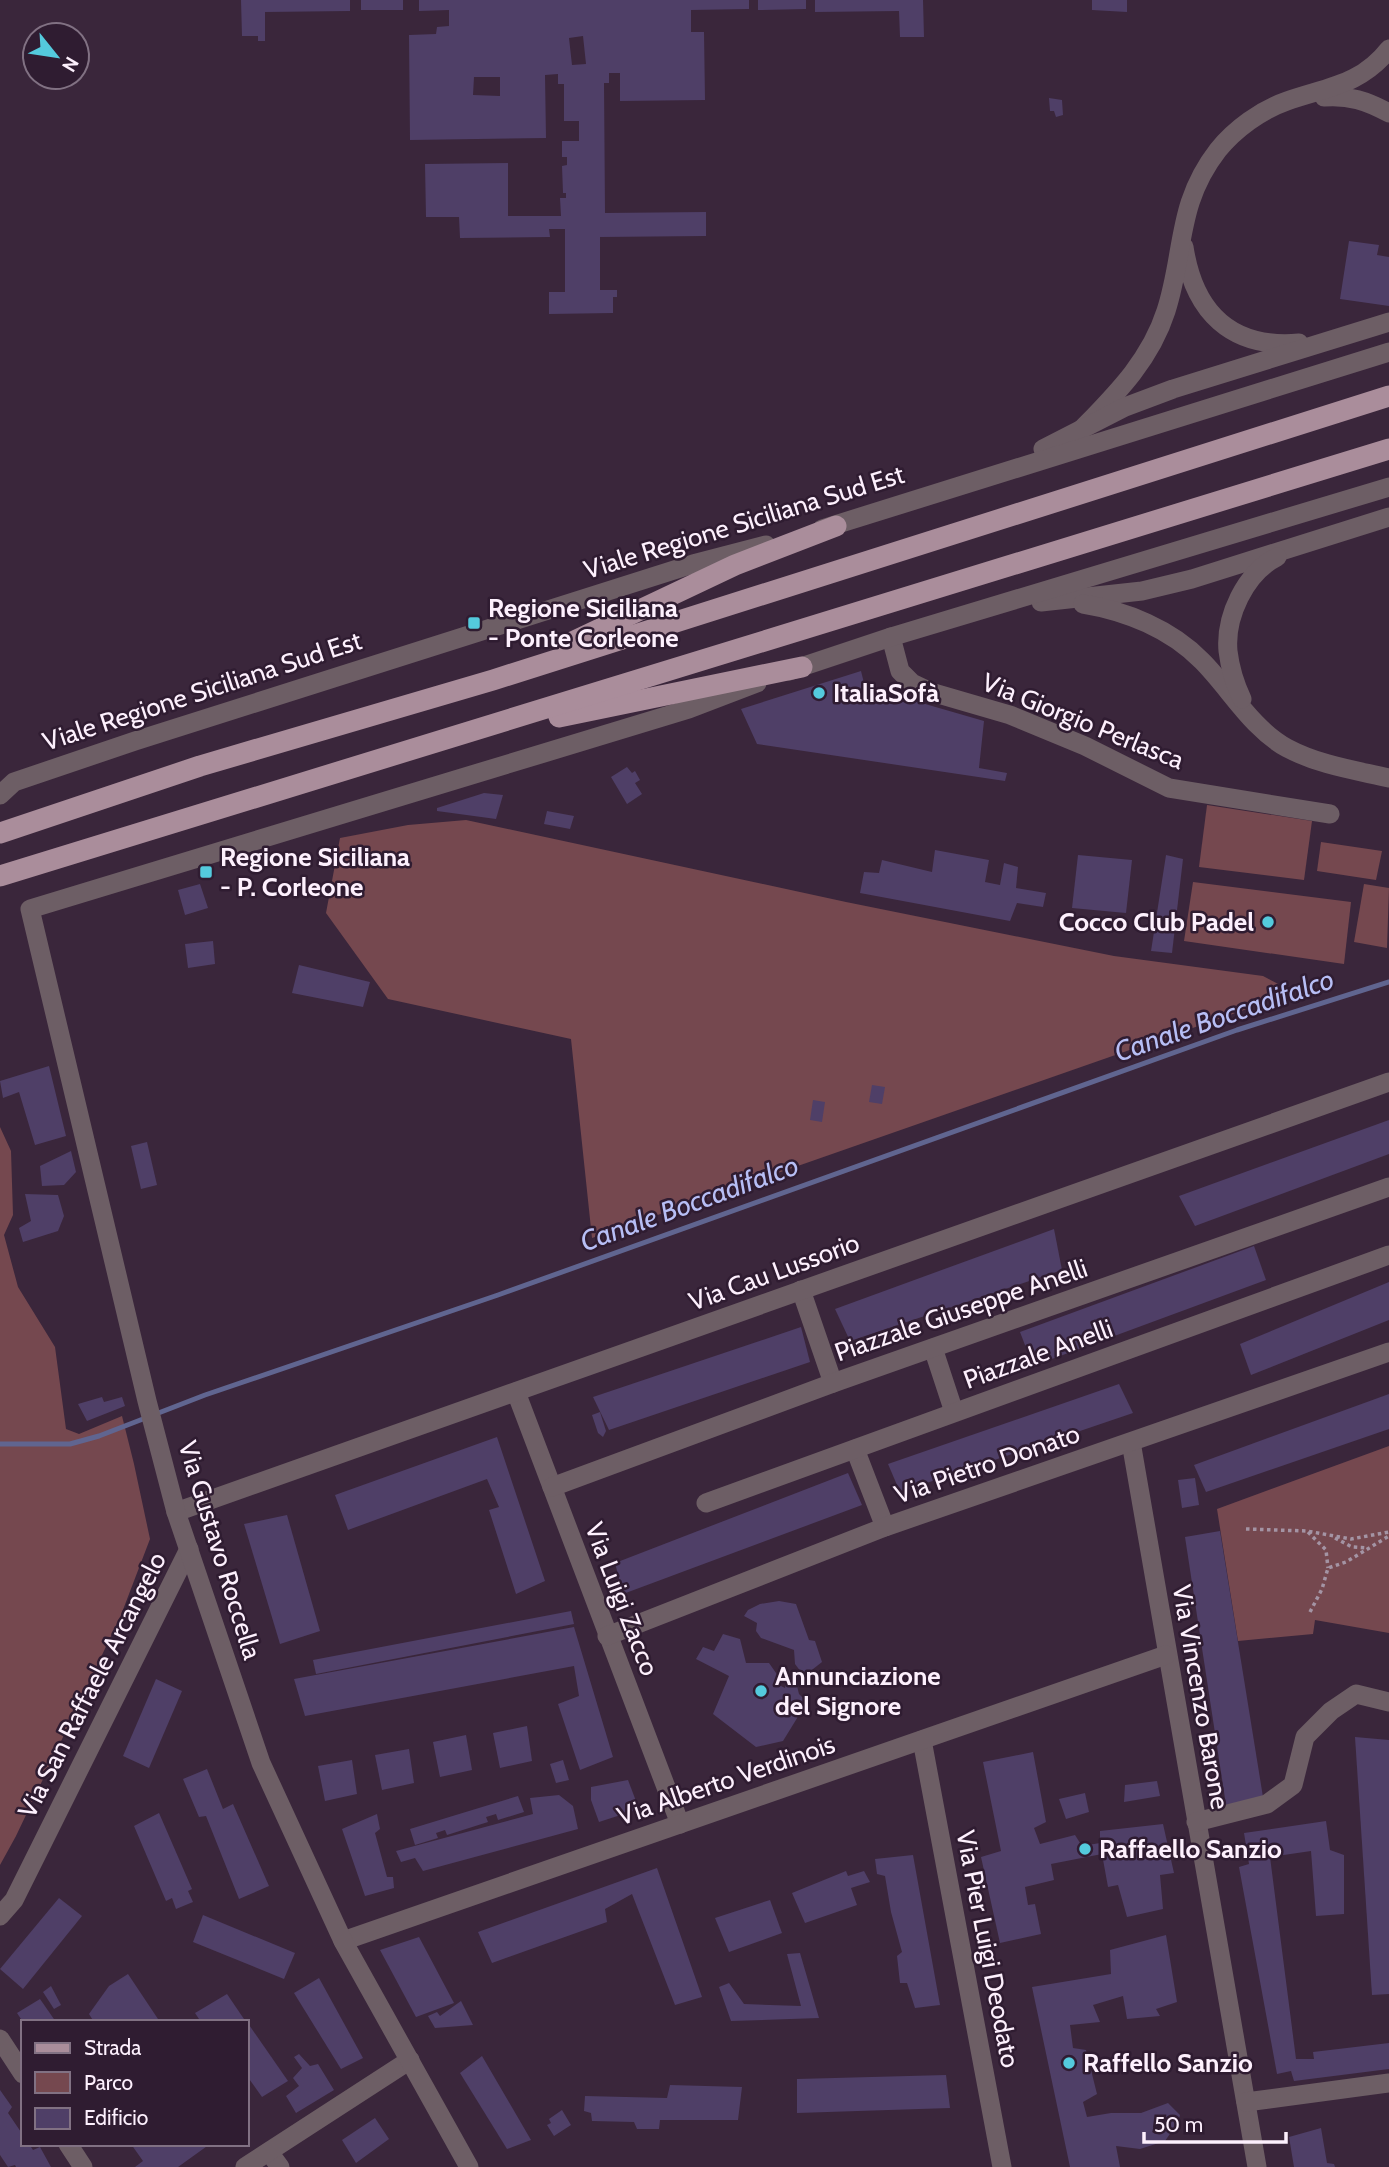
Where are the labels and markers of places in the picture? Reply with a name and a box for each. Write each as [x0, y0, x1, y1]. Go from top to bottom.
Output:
place label: Regione Siciliana - Ponte Corleone [488, 592, 679, 654]
marker: Regione Siciliana - Ponte Corleone [466, 615, 482, 631]
place label: ItaliaSofà [833, 677, 939, 709]
marker: ItaliaSofà [811, 685, 827, 701]
place label: Regione Siciliana - P. Corleone [220, 841, 410, 903]
marker: Regione Siciliana - P. Corleone [198, 864, 214, 880]
place label: Cocco Club Padel [1059, 906, 1254, 938]
marker: Cocco Club Padel [1260, 914, 1276, 930]
place label: Annunciazione del Signore [775, 1660, 941, 1722]
marker: Annunciazione del Signore [753, 1683, 769, 1699]
place label: Raffaello Sanzio [1099, 1833, 1282, 1865]
marker: Raffaello Sanzio [1077, 1841, 1093, 1857]
place label: Raffello Sanzio [1083, 2047, 1253, 2079]
marker: Raffello Sanzio [1061, 2055, 1077, 2071]

